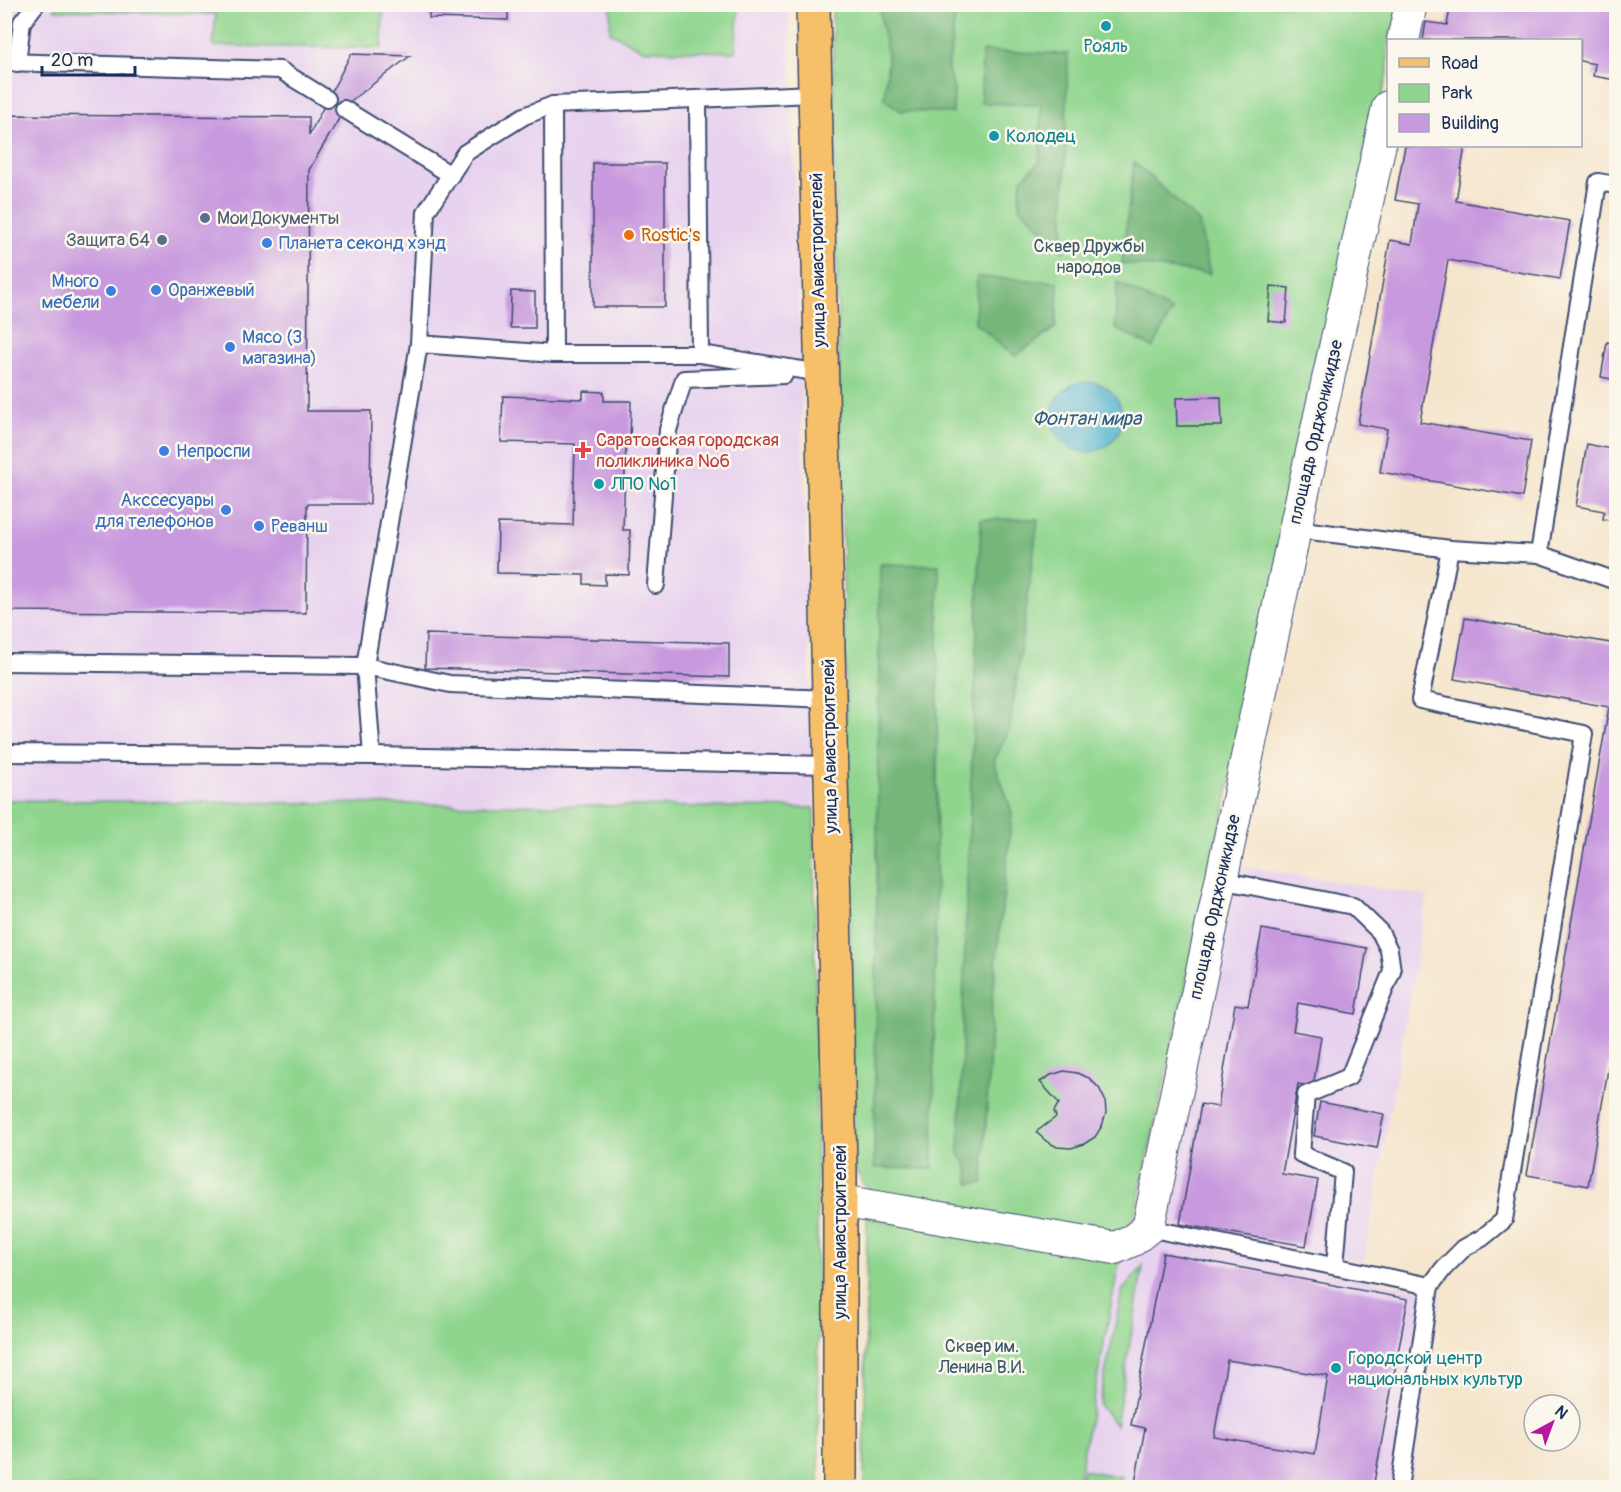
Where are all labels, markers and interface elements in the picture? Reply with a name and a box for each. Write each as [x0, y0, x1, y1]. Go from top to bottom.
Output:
marker: Рояль [1099, 19, 1113, 33]
place label: Рояль [1084, 35, 1128, 58]
scale bar [42, 39, 135, 77]
legend [1387, 39, 1582, 147]
text: 20 m [51, 49, 93, 72]
text: Road [1441, 52, 1478, 75]
text: Park [1441, 82, 1473, 105]
text: Building [1441, 112, 1499, 135]
place label: Колодец [1006, 125, 1076, 148]
marker: Колодец [987, 129, 1001, 143]
street label: улица Авиастроителей [805, 173, 831, 348]
place label: Мои Документы [217, 207, 339, 230]
marker: Мои Документы [198, 211, 212, 225]
place label: Rostic's [641, 224, 700, 247]
marker: Rostic's [622, 228, 636, 242]
place label: Защита 64 [66, 229, 151, 252]
place label: Планета секонд хэнд [279, 232, 446, 255]
marker: Защита 64 [155, 233, 169, 247]
park label: Сквер Дружбы народов [1034, 235, 1144, 279]
marker: Планета секонд хэнд [260, 236, 274, 250]
place label: Много мебели [42, 270, 99, 314]
place label: Оранжевый [168, 279, 255, 302]
marker: Оранжевый [149, 283, 163, 297]
marker: Много мебели [104, 284, 118, 298]
place label: Мясо (3 магазина) [242, 326, 317, 370]
street label: площадь Орджоникидзе [1284, 337, 1348, 527]
marker: Мясо (3 магазина) [223, 340, 237, 354]
water label: Фонтан мира [1033, 406, 1143, 431]
place label: Саратовская городская поликлиника №6 [596, 429, 779, 473]
place label: Непроспи [176, 440, 250, 463]
marker: Саратовская городская поликлиника №6 [574, 441, 592, 459]
marker: Непроспи [157, 444, 171, 458]
place label: ЛПО №1 [610, 473, 677, 496]
marker: ЛПО №1 [592, 477, 606, 491]
place label: Акссесуары для телефонов [95, 489, 214, 533]
marker: Акссесуары для телефонов [219, 503, 233, 517]
place label: Реванш [271, 515, 328, 538]
marker: Реванш [252, 519, 266, 533]
street label: улица Авиастроителей [817, 659, 843, 834]
street label: площадь Орджоникидзе [1184, 812, 1246, 1002]
street label: улица Авиастроителей [829, 1145, 852, 1320]
park label: Сквер им. Ленина В.И. [938, 1335, 1025, 1379]
place label: Городской центр национальных культур [1348, 1347, 1523, 1391]
marker: Городской центр национальных культур [1329, 1361, 1343, 1375]
north arrow [1522, 1393, 1582, 1453]
text: N [1551, 1401, 1572, 1424]

